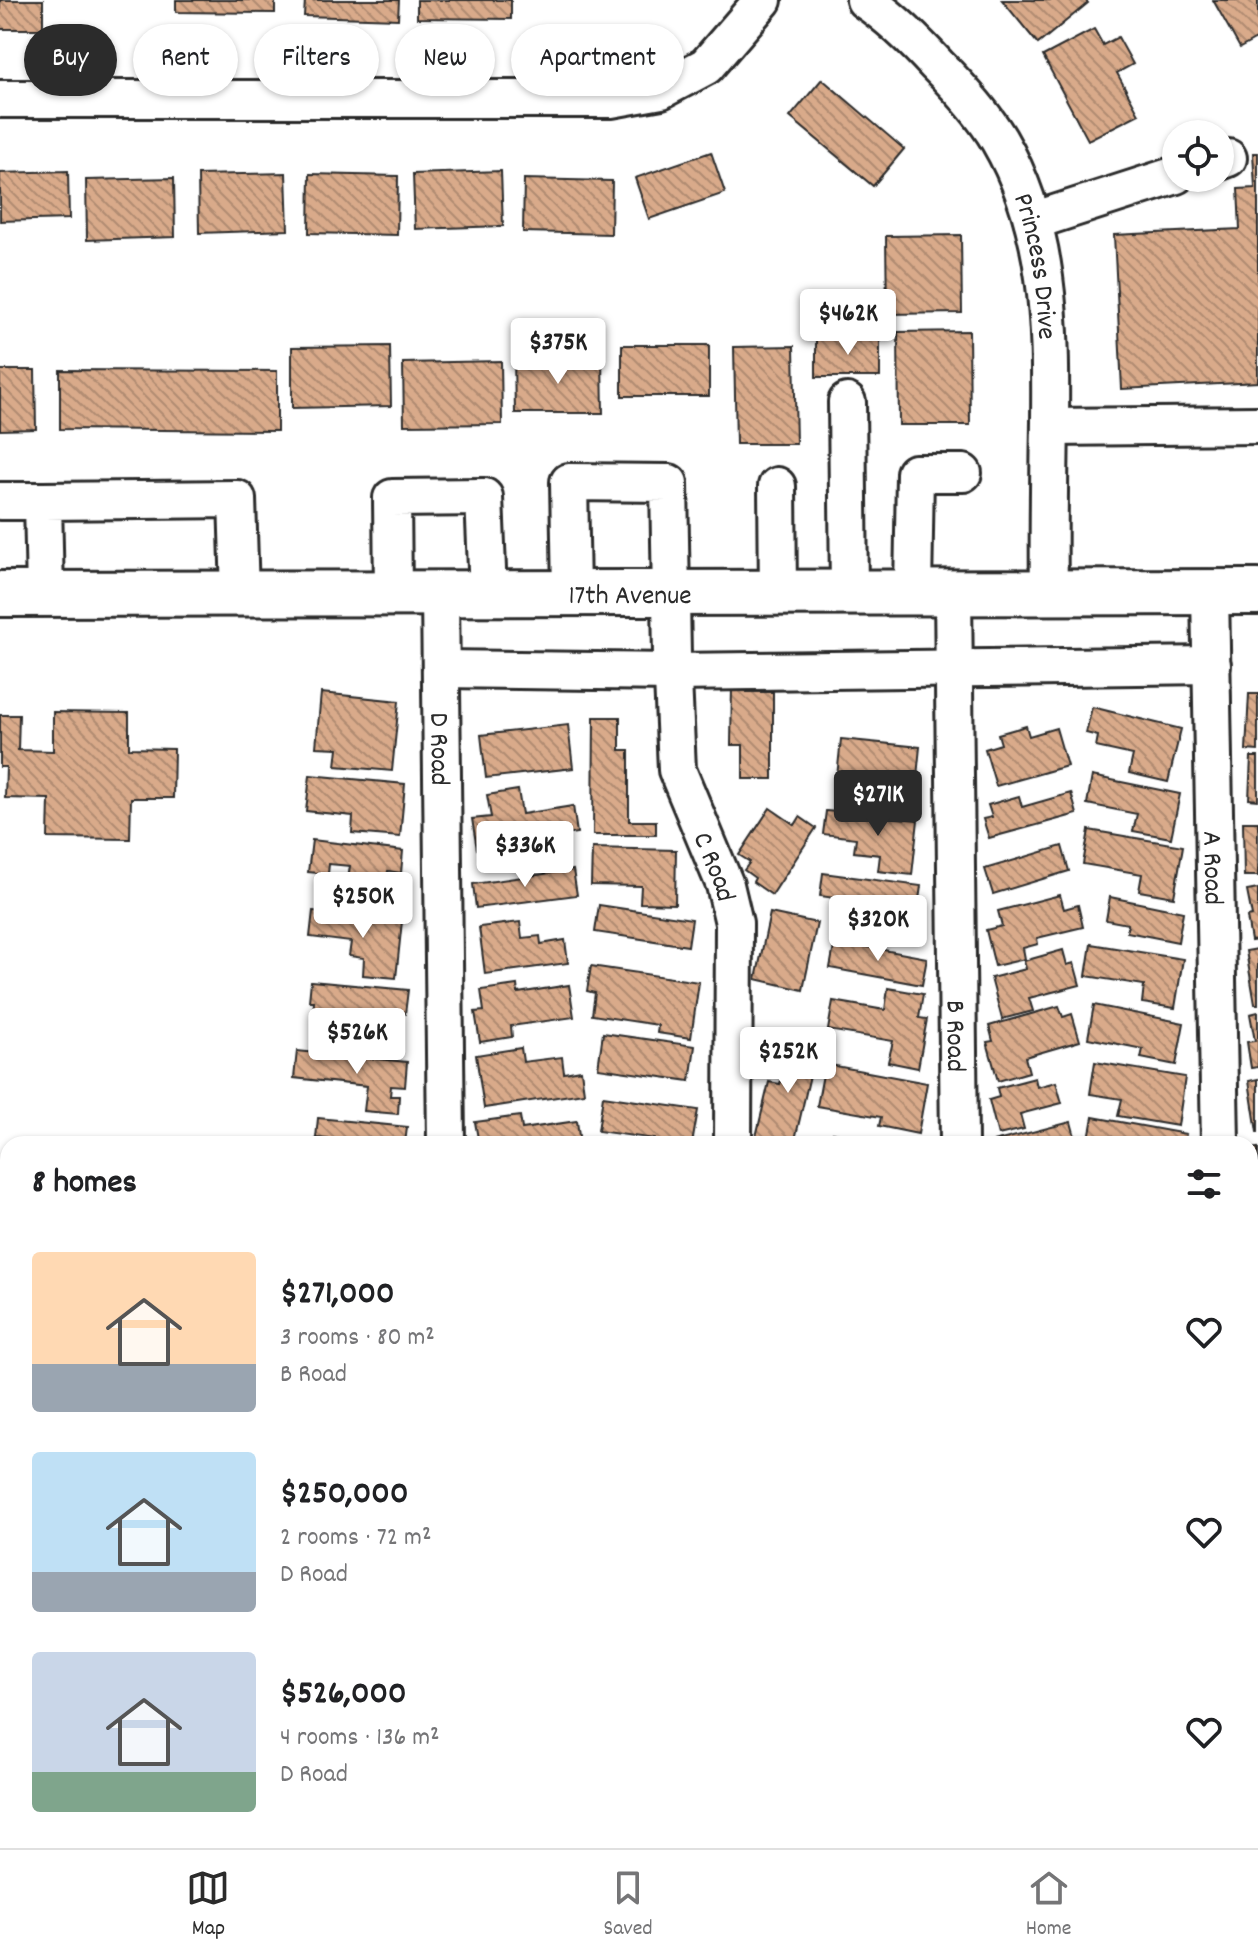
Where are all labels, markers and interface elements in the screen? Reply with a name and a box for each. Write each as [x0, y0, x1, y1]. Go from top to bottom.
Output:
chip: Buy [24, 24, 117, 96]
chip: Rent [133, 24, 238, 96]
chip: Filters [254, 24, 379, 96]
chip: New [395, 24, 495, 96]
chip: Apartment [511, 24, 684, 96]
map controls [1162, 120, 1234, 192]
button: locate [1162, 120, 1234, 192]
street label: Princess Drive [1000, 188, 1064, 340]
pin: $462K [792, 289, 904, 357]
text: $462K [818, 296, 878, 333]
pin: $375K [502, 318, 614, 386]
text: $375K [529, 325, 587, 362]
street label: 17th Avenue [568, 578, 692, 618]
street label: D Road [416, 712, 457, 786]
pin: $271K [822, 770, 934, 838]
text: $271K [852, 777, 904, 814]
pin: $336K [469, 821, 581, 889]
street label: C Road [680, 827, 743, 906]
text: $336K [494, 828, 556, 865]
street label: A Road [1189, 831, 1231, 905]
pin: $250K [307, 872, 419, 940]
text: $250K [332, 879, 394, 916]
pin: $320K [822, 895, 934, 963]
text: $320K [847, 902, 909, 939]
street label: B Road [932, 1000, 973, 1072]
pin: $526K [301, 1008, 413, 1076]
text: $526K [326, 1015, 388, 1052]
pin: $252K [732, 1027, 844, 1095]
text: $252K [758, 1034, 818, 1071]
text: 8 homes [32, 1160, 137, 1209]
icon: filters [1182, 1162, 1226, 1206]
text: $271,000 [280, 1271, 395, 1320]
icon: home [96, 1284, 192, 1380]
icon: heart [1182, 1310, 1226, 1354]
text: 3 rooms · 80 m² [280, 1320, 435, 1357]
text: B Road [280, 1357, 347, 1394]
text: $250,000 [280, 1471, 408, 1520]
icon: home [96, 1484, 192, 1580]
icon: heart [1182, 1510, 1226, 1554]
text: 2 rooms · 72 m² [280, 1520, 431, 1557]
text: D Road [280, 1557, 348, 1594]
text: $526,000 [280, 1671, 407, 1720]
icon: home [96, 1684, 192, 1780]
icon: heart [1182, 1710, 1226, 1754]
text: 4 rooms · 136 m² [280, 1720, 439, 1757]
text: D Road [280, 1757, 348, 1794]
tab: Map [186, 1866, 230, 1945]
tab: Saved [603, 1866, 653, 1945]
tab: Home [1026, 1866, 1071, 1945]

